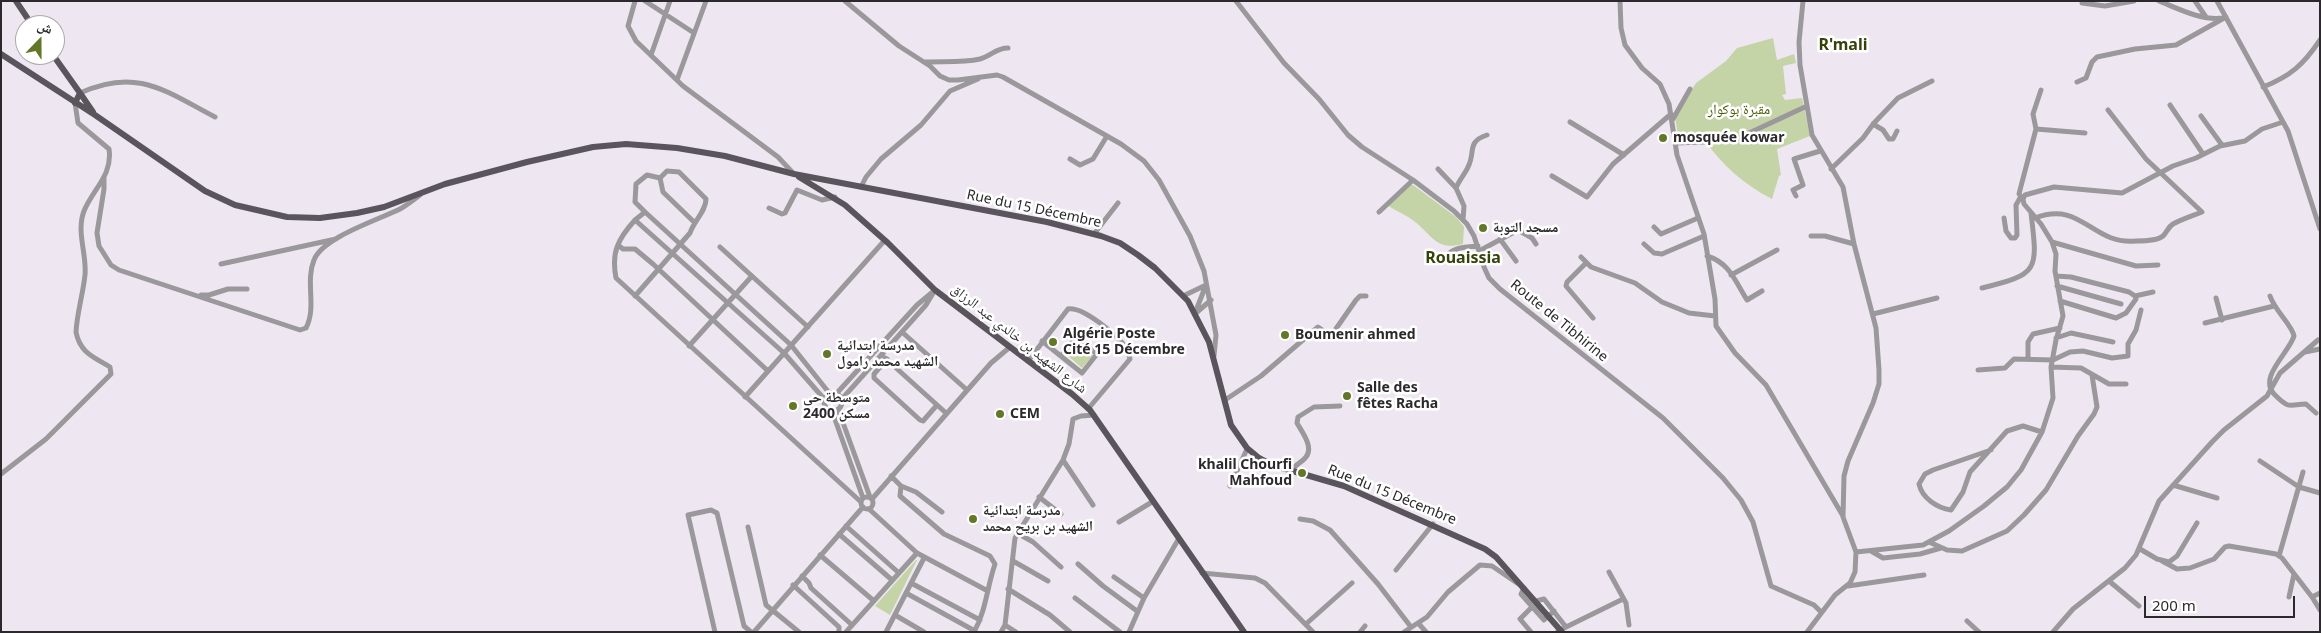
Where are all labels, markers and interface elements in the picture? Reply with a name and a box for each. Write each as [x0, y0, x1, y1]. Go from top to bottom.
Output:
north arrow [15, 15, 65, 65]
text: ش [35, 15, 56, 38]
district label: R'mali [1818, 35, 1868, 55]
park label: مقبرة بوكوار [1708, 102, 1770, 118]
place label: mosquée kowar [1673, 130, 1785, 146]
marker: mosquée kowar [1657, 132, 1669, 144]
street label: Rue du 15 Décembre [965, 187, 1103, 231]
place label: مسجد التوبة [1493, 220, 1558, 236]
marker: مسجد التوبة [1477, 222, 1489, 234]
district label: Rouaissia [1425, 248, 1501, 268]
street label: Route de Tibhirine [1507, 276, 1611, 366]
street label: شارع الشهيد بن خالدي عبد الرزاق [948, 281, 1090, 397]
place label: Algérie Poste Cité 15 Décembre [1063, 326, 1185, 358]
place label: Boumenir ahmed [1295, 327, 1416, 343]
marker: Boumenir ahmed [1279, 329, 1291, 341]
marker: Algérie Poste Cité 15 Décembre [1047, 336, 1059, 348]
place label: مدرسة ابتدائية الشهيد محمد رامول [837, 338, 938, 371]
marker: مدرسة ابتدائية الشهيد محمد رامول [821, 348, 833, 360]
place label: Salle des fêtes Racha [1357, 380, 1438, 412]
place label: متوسطة حي 2400 مسكن [803, 390, 870, 422]
marker: Salle des fêtes Racha [1341, 390, 1353, 402]
marker: متوسطة حي 2400 مسكن [787, 400, 799, 412]
place label: CEM [1010, 406, 1040, 422]
marker: CEM [994, 408, 1006, 420]
place label: khalil Chourfi Mahfoud [1198, 457, 1292, 490]
street label: Rue du 15 Décembre [1325, 461, 1459, 529]
marker: khalil Chourfi Mahfoud [1296, 467, 1308, 479]
place label: مدرسة ابتدائية الشهيد بن بريح محمد [983, 503, 1093, 536]
marker: مدرسة ابتدائية الشهيد بن بريح محمد [967, 513, 979, 525]
scale bar [2146, 586, 2297, 618]
text: 200 m [2152, 595, 2196, 615]

